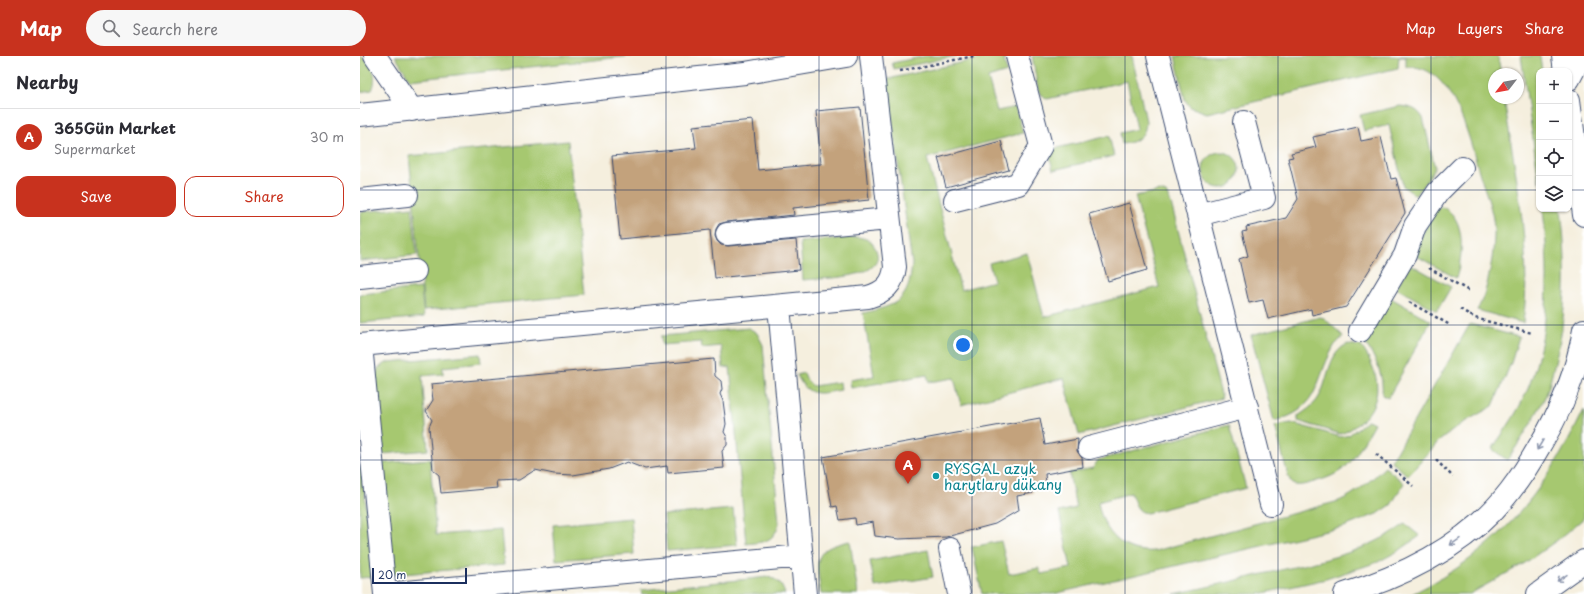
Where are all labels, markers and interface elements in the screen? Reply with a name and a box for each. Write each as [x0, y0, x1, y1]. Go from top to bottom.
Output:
search box [86, 10, 366, 46]
text: Map [20, 14, 62, 42]
icon: search [100, 17, 122, 39]
text: Search here [132, 17, 218, 40]
text: Map [1406, 18, 1436, 39]
text: Layers [1458, 18, 1503, 39]
text: Share [1525, 18, 1564, 39]
north arrow [1488, 68, 1524, 104]
map controls [1536, 68, 1572, 212]
button: + [1536, 68, 1572, 104]
text: Nearby [16, 69, 78, 95]
button: − [1536, 104, 1572, 140]
text: 365Gün Market [54, 116, 176, 139]
text: A [24, 127, 34, 146]
text: 30 m [310, 127, 344, 146]
text: Supermarket [54, 139, 136, 158]
button: locate [1536, 140, 1572, 176]
button: Save [16, 176, 176, 217]
button: Share [184, 176, 344, 217]
button: layers [1536, 176, 1572, 212]
your location [953, 335, 973, 355]
one-way arrow [1535, 439, 1543, 451]
pin: A [895, 451, 921, 484]
place label: RYSGAL azyk harytlary dükany [944, 458, 1062, 495]
marker: RYSGAL azyk harytlary dükany [931, 471, 941, 481]
one-way arrow [1450, 538, 1461, 546]
scale bar [372, 566, 467, 585]
text: 20 m [378, 566, 406, 583]
one-way arrow [1556, 574, 1567, 582]

